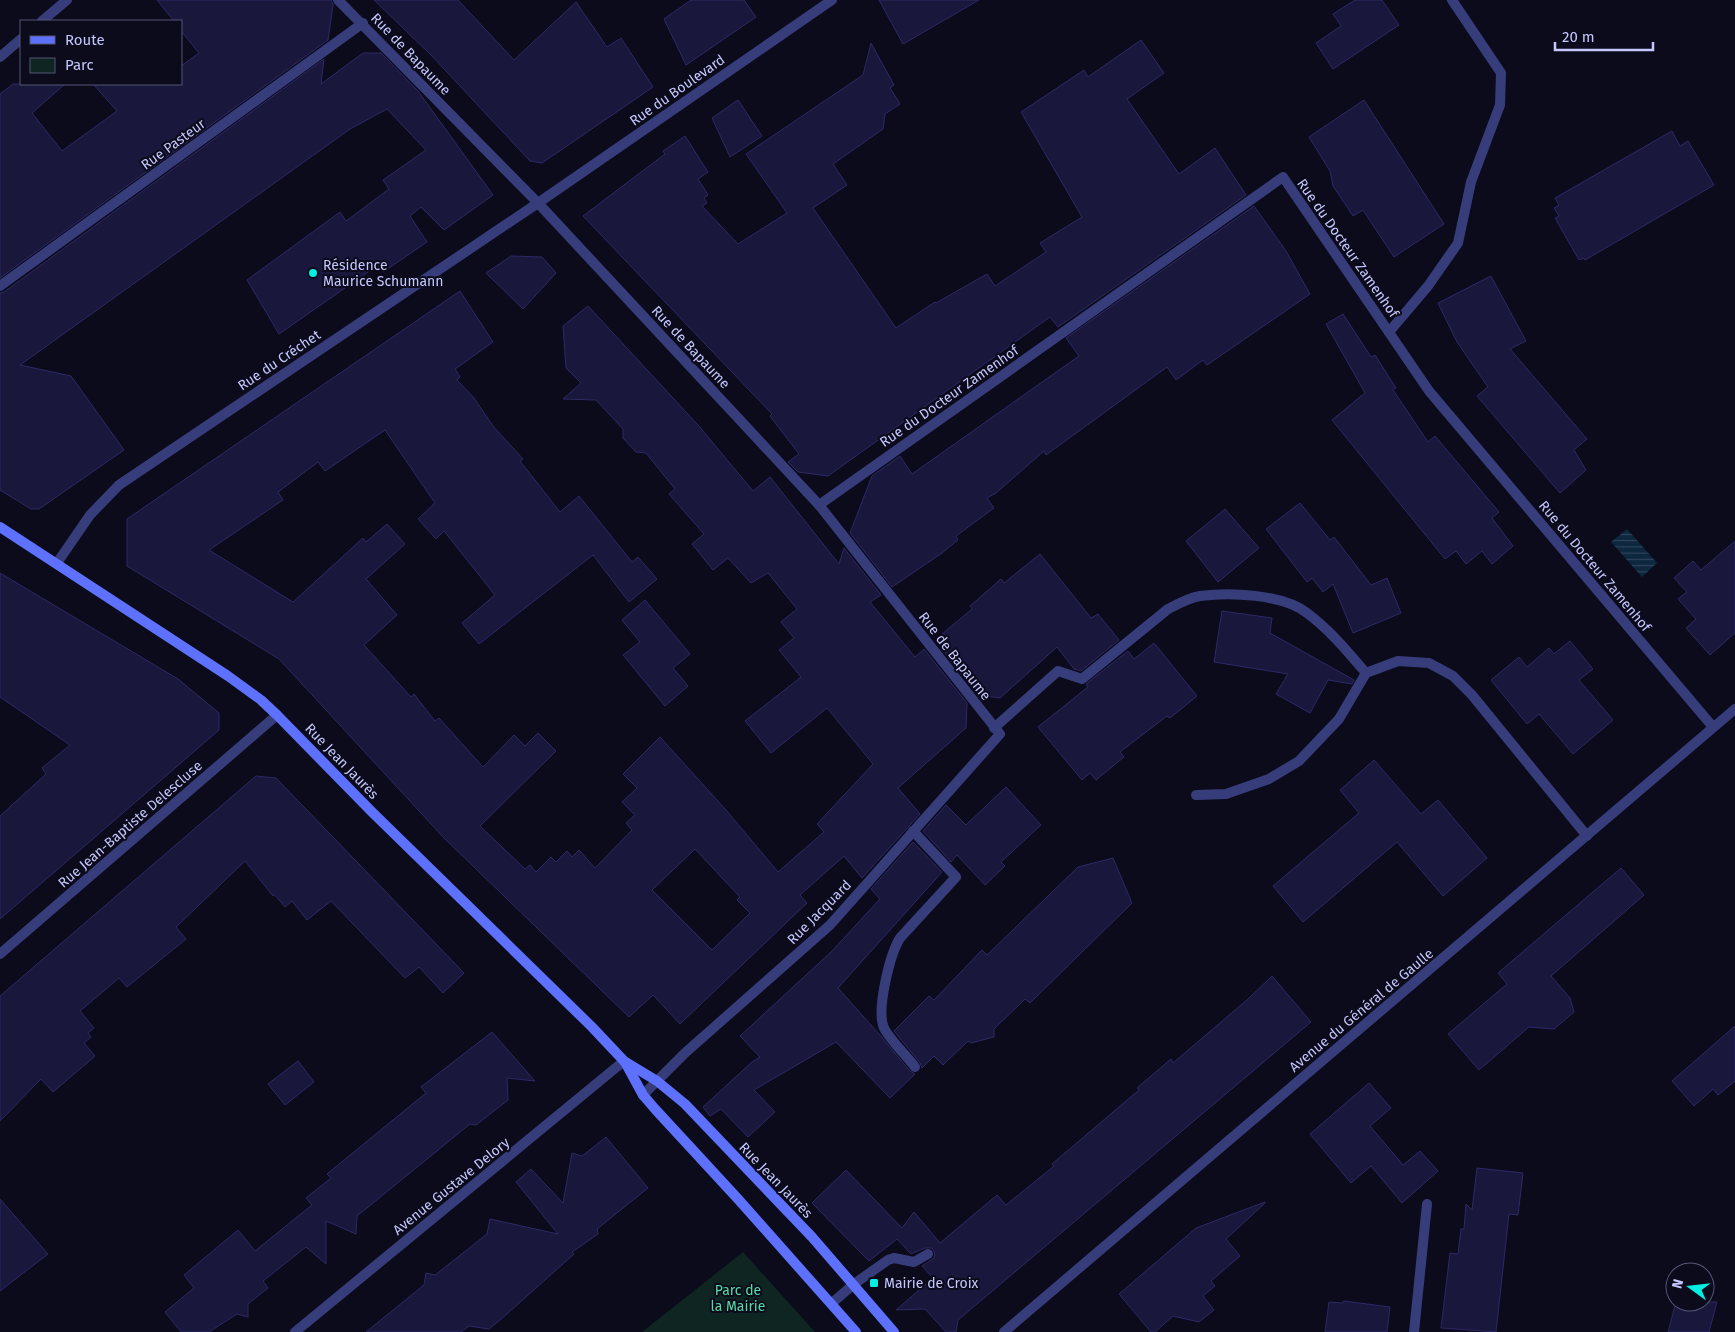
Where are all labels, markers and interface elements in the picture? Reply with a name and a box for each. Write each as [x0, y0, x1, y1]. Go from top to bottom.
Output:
street label: Rue de Bapaume [367, 10, 454, 99]
legend [20, 20, 182, 85]
scale bar [1555, 20, 1652, 52]
text: 20 m [1562, 28, 1595, 46]
text: Route [65, 31, 105, 49]
street label: Rue du Boulevard [626, 51, 728, 130]
text: Parc [65, 56, 94, 74]
street label: Rue Pasteur [138, 115, 209, 173]
street label: Rue du Docteur Zamenhof [1293, 176, 1403, 322]
place label: Résidence Maurice Schumann [323, 257, 443, 290]
marker: Résidence Maurice Schumann [307, 267, 319, 279]
street label: Rue de Bapaume [648, 302, 733, 392]
street label: Rue du Créchet [235, 326, 325, 394]
street label: Rue du Docteur Zamenhof [877, 341, 1023, 451]
street label: Rue du Docteur Zamenhof [1535, 497, 1655, 636]
street label: Rue de Bapaume [915, 609, 994, 704]
street label: Rue Jean Jaurès [301, 720, 382, 803]
street label: Rue Jean-Baptiste Delescluse [55, 757, 206, 892]
street label: Rue Jacquard [784, 877, 855, 948]
street label: Avenue du Général de Gaulle [1286, 945, 1437, 1076]
street label: Avenue Gustave Delory [389, 1134, 513, 1239]
street label: Rue Jean Jaurès [735, 1139, 816, 1222]
north arrow [1665, 1262, 1715, 1312]
place label: Mairie de Croix [884, 1275, 979, 1292]
marker: Mairie de Croix [868, 1277, 880, 1289]
text: N [1669, 1277, 1687, 1290]
park label: Parc de la Mairie [711, 1282, 765, 1315]

